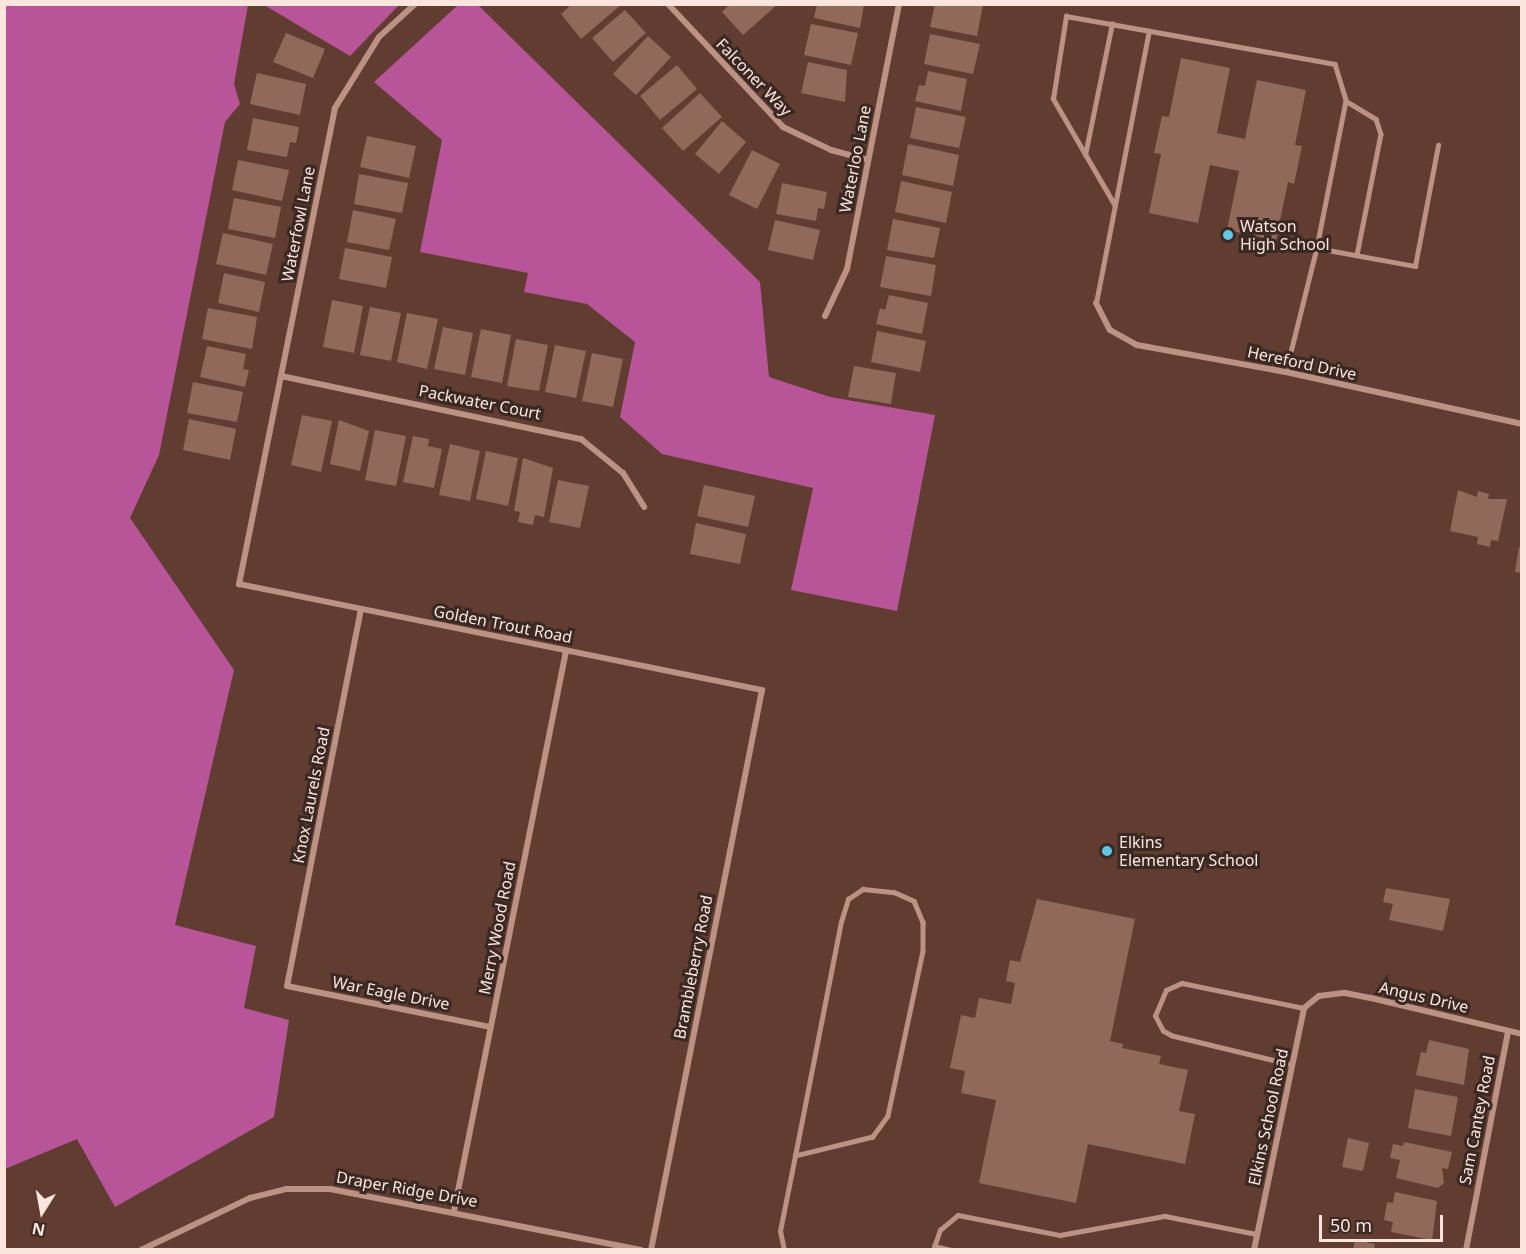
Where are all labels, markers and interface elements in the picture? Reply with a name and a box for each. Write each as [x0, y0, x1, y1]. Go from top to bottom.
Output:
street label: Falconer Way [712, 34, 796, 120]
street label: Waterloo Lane [835, 104, 875, 214]
street label: Waterfowl Lane [277, 165, 319, 283]
place label: Watson High School [1240, 216, 1330, 254]
marker: Watson High School [1221, 228, 1235, 242]
street label: Hereford Drive [1246, 342, 1358, 384]
street label: Packwater Court [417, 381, 543, 423]
street label: Golden Trout Road [432, 601, 574, 647]
street label: Knox Laurels Road [288, 725, 334, 865]
place label: Elkins Elementary School [1119, 832, 1258, 870]
marker: Elkins Elementary School [1100, 844, 1114, 858]
street label: Merry Wood Road [475, 860, 519, 996]
street label: Brambleberry Road [670, 893, 716, 1041]
street label: War Eagle Drive [331, 972, 451, 1014]
street label: Angus Drive [1377, 977, 1471, 1017]
street label: Elkins School Road [1244, 1047, 1292, 1187]
street label: Sam Cantey Road [1455, 1054, 1499, 1186]
street label: Draper Ridge Drive [335, 1167, 479, 1211]
north arrow [12, 1182, 72, 1242]
scale bar [1322, 1203, 1446, 1241]
text: 50 m [1330, 1213, 1372, 1237]
text: N [30, 1218, 47, 1242]

